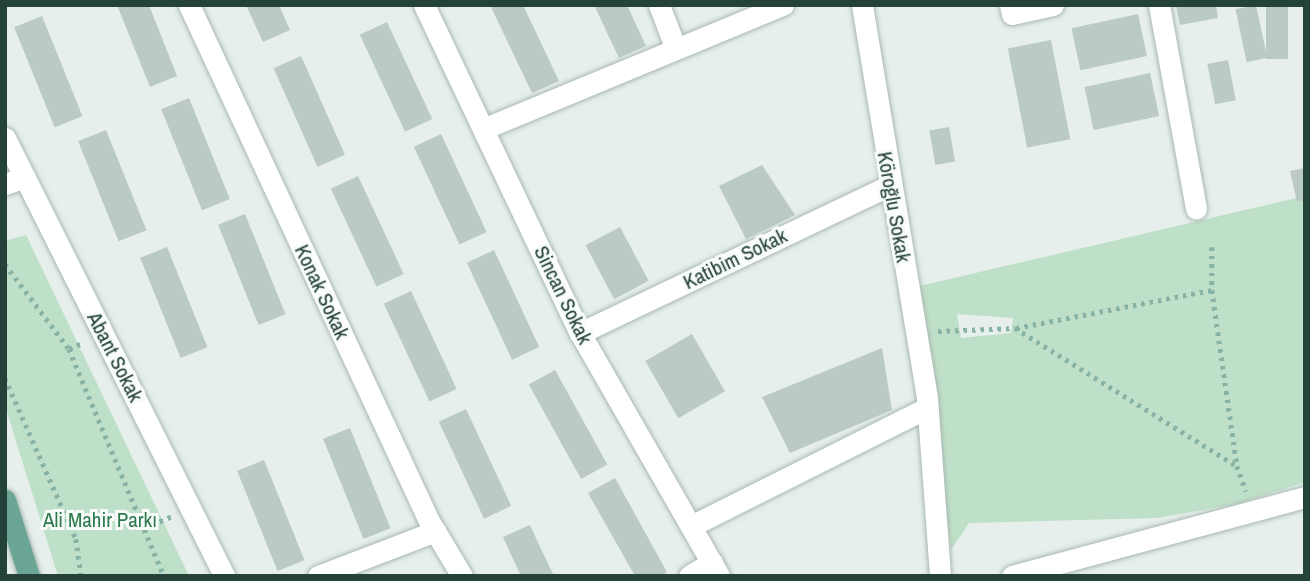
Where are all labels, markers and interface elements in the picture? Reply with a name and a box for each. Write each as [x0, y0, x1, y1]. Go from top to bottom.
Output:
street label: Köroğlu Sokak [872, 150, 916, 264]
street label: Katibim Sokak [679, 223, 791, 295]
street label: Konak Sokak [289, 241, 355, 343]
street label: Sincan Sokak [528, 242, 598, 348]
street label: Abant Sokak [82, 308, 148, 406]
park label: Ali Mahir Parkı [43, 507, 157, 533]

